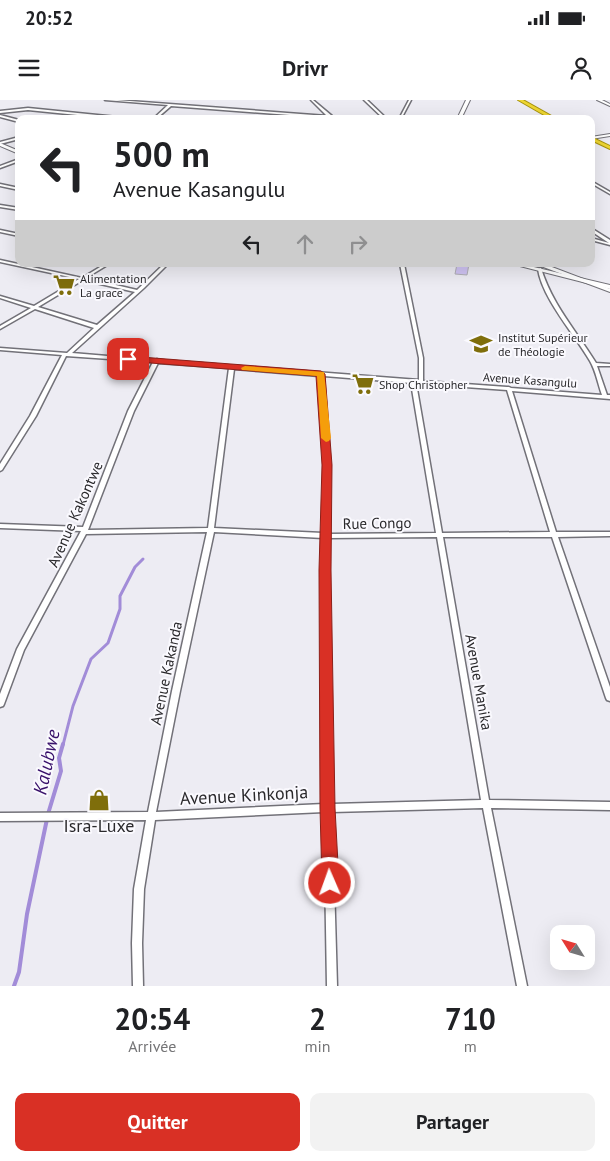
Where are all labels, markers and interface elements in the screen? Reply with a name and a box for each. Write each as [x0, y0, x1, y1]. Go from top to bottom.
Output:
text: 20:52 [25, 6, 73, 30]
icon: menu [15, 54, 43, 82]
text: Drivr [282, 54, 328, 82]
icon: person [567, 54, 595, 82]
text: 500 m [113, 131, 210, 177]
icon: left [30, 135, 95, 200]
text: Avenue Kasangulu [113, 175, 285, 203]
icon: left [238, 230, 266, 258]
icon: ahead [291, 230, 319, 258]
icon: right [344, 230, 372, 258]
place label: Alimentation La grace [80, 271, 146, 300]
supermarket icon: Alimentation La grace [51, 272, 77, 298]
place label: Institut Supérieur de Théologie [498, 330, 588, 359]
school or university icon: Institut Supérieur de Théologie [468, 331, 494, 357]
pin [107, 338, 149, 380]
icon: arrive [114, 345, 142, 373]
street label: Avenue Kasangulu [483, 369, 577, 391]
supermarket icon: Shop Christopher [350, 371, 376, 397]
place label: Shop Christopher [379, 377, 467, 392]
street label: Avenue Kakontwe [43, 458, 107, 570]
street label: Rue Congo [342, 513, 412, 533]
street label: Avenue Kakanda [146, 619, 186, 727]
street label: Avenue Manika [461, 633, 497, 731]
water label: Kalubwe [27, 727, 65, 797]
street label: Avenue Kinkonja [179, 780, 309, 810]
shop icon: Isra-Luxe [86, 787, 112, 813]
place label: Isra-Luxe [64, 814, 134, 837]
position arrow [303, 856, 355, 908]
north arrow [550, 925, 595, 970]
map controls [550, 925, 595, 970]
text: 20:54 [114, 999, 190, 1038]
text: 2 [309, 999, 326, 1038]
text: 710 [445, 999, 496, 1038]
text: Arrivée [128, 1036, 176, 1056]
text: min [305, 1036, 331, 1056]
text: m [464, 1036, 477, 1056]
button: Quitter [15, 1093, 300, 1151]
button: Partager [310, 1093, 595, 1151]

